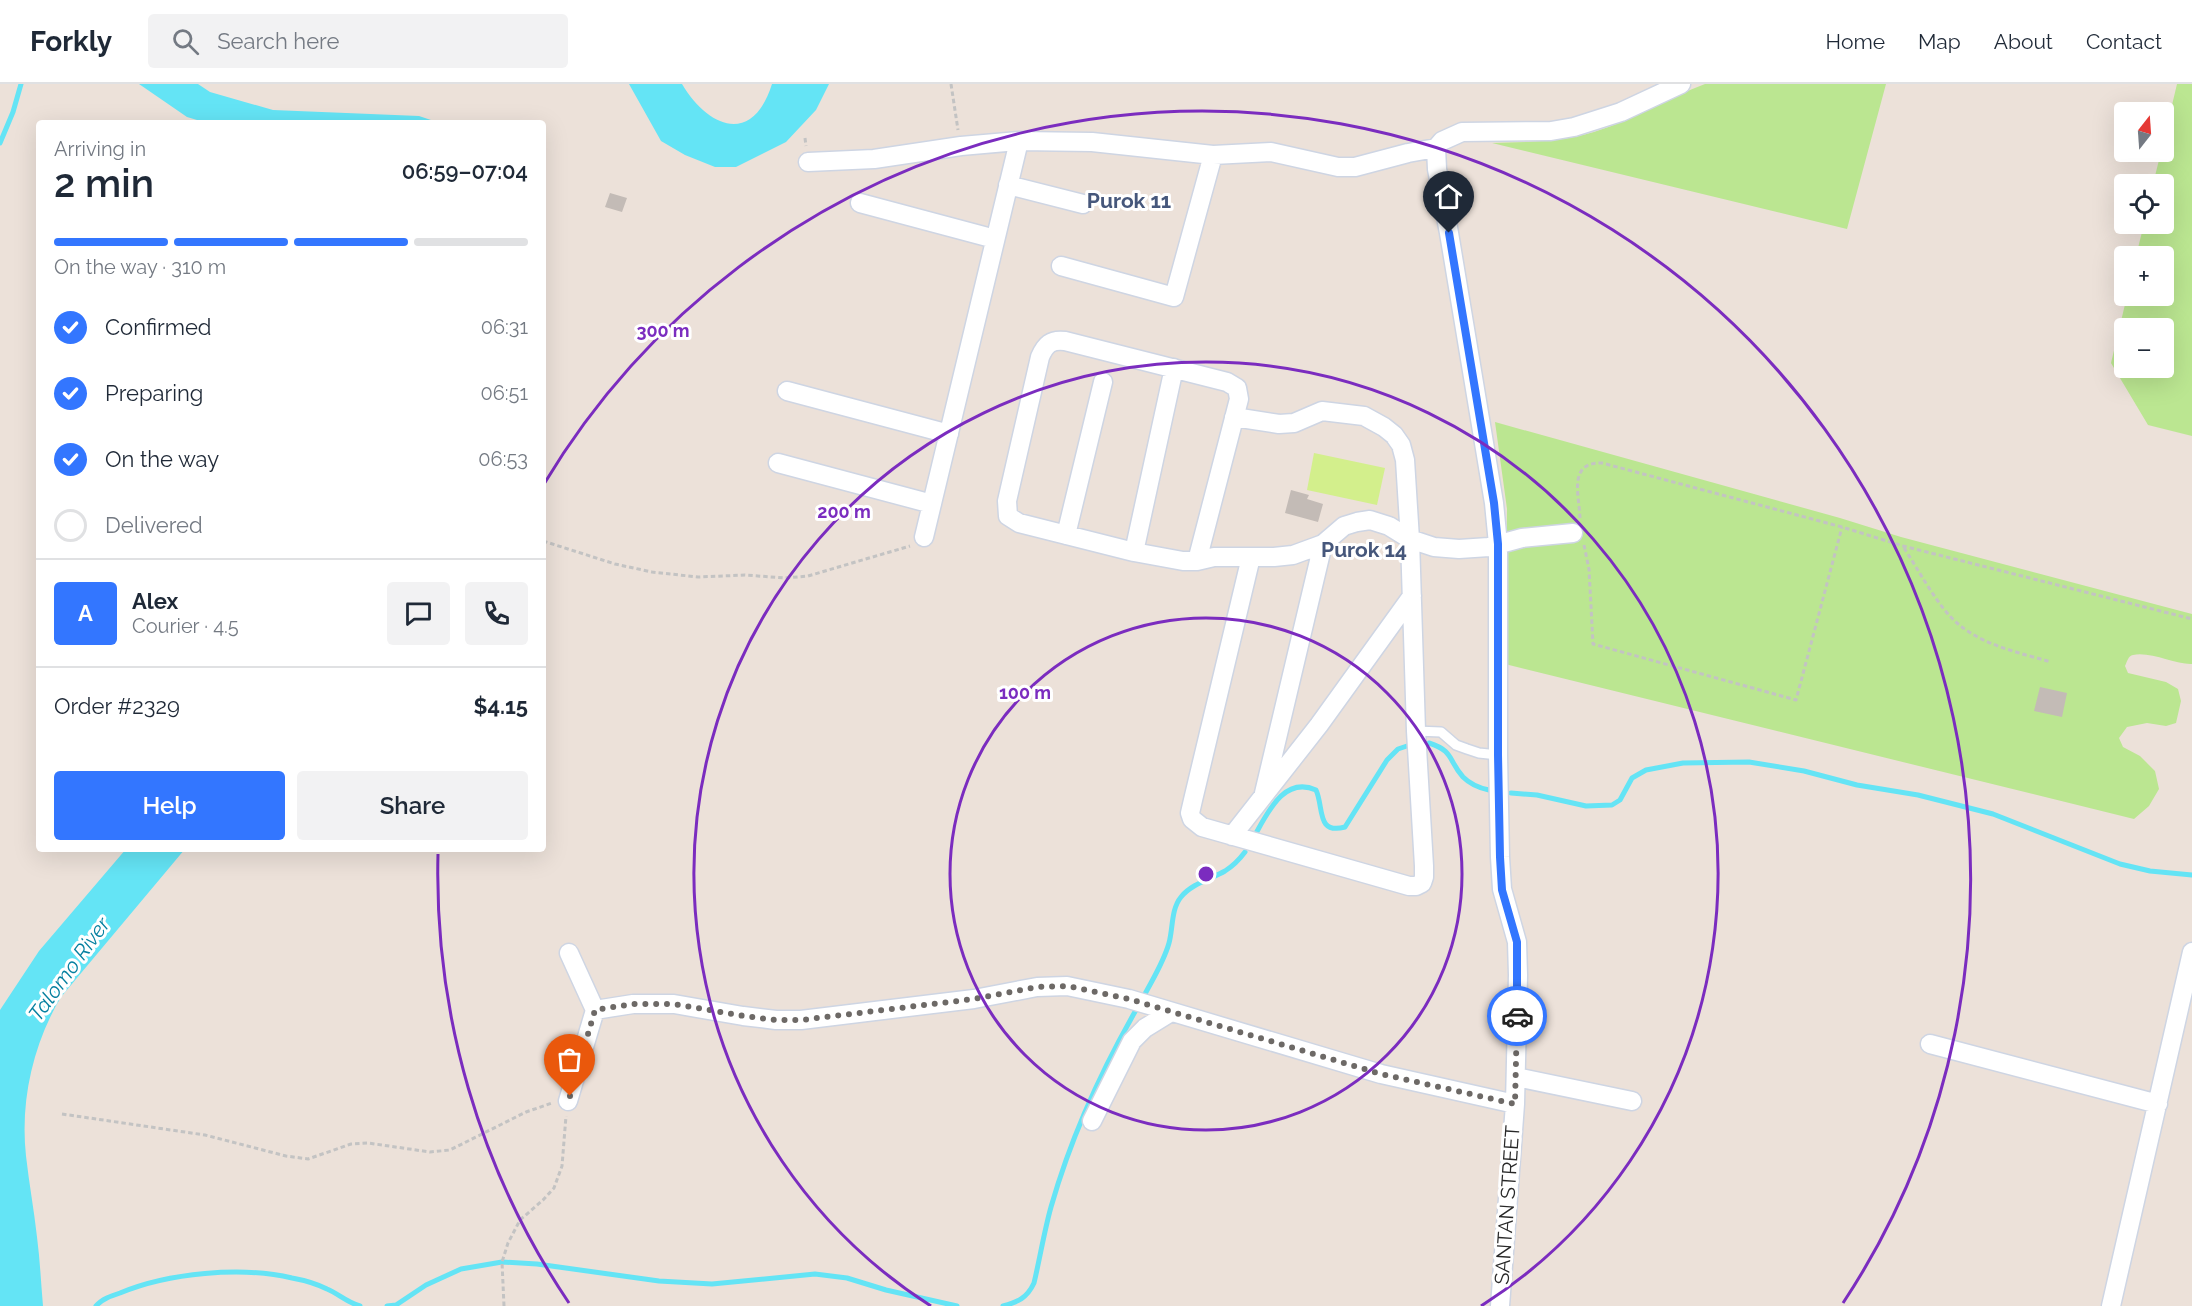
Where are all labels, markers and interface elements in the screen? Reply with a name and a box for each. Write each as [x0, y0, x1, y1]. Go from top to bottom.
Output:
search box [148, 14, 568, 68]
text: Forkly [30, 25, 112, 58]
icon: search [169, 25, 202, 58]
text: Search here [217, 28, 339, 54]
text: Home [1826, 29, 1885, 54]
text: Map [1918, 29, 1961, 54]
text: About [1994, 29, 2053, 54]
text: Contact [2086, 29, 2162, 54]
north arrow [2114, 102, 2174, 162]
map controls [2114, 102, 2174, 378]
text: Arriving in [54, 137, 146, 161]
text: 06:59–07:04 [402, 158, 528, 184]
text: 2 min [54, 160, 154, 206]
pin [1423, 171, 1474, 233]
button: locate [2114, 174, 2174, 234]
icon: home [1432, 180, 1465, 213]
district label: Purok 11 [1087, 188, 1171, 213]
button: + [2114, 246, 2174, 306]
text: On the way · 310 m [54, 255, 226, 279]
icon: check [54, 311, 87, 344]
text: Confirmed [105, 314, 212, 340]
text: 06:31 [481, 315, 528, 339]
button: − [2114, 318, 2174, 378]
text: 300 m [636, 320, 690, 341]
icon: check [54, 377, 87, 410]
text: Preparing [105, 380, 203, 406]
text: 06:51 [480, 381, 528, 405]
icon: check [54, 443, 87, 476]
text: On the way [105, 446, 219, 472]
text: 06:53 [478, 447, 528, 471]
text: 200 m [817, 501, 871, 522]
text: Delivered [105, 512, 203, 538]
district label: Purok 14 [1321, 537, 1407, 562]
button: chat [387, 582, 450, 645]
button: phone [465, 582, 528, 645]
text: Alex [132, 588, 178, 614]
text: A [78, 600, 93, 626]
text: Courier · 4.5 [132, 614, 239, 638]
text: 100 m [999, 682, 1051, 703]
text: Order #2329 [54, 693, 180, 719]
text: $4.15 [473, 693, 528, 719]
button: Help [54, 771, 285, 840]
button: Share [297, 771, 528, 840]
centre of rings [1196, 864, 1216, 884]
water label: Talomo River [23, 912, 115, 1026]
courier [1487, 986, 1547, 1046]
icon: car [1501, 1000, 1534, 1033]
pin [544, 1034, 595, 1096]
icon: bag [553, 1043, 586, 1076]
street label: SANTAN STREET [1489, 1125, 1525, 1285]

